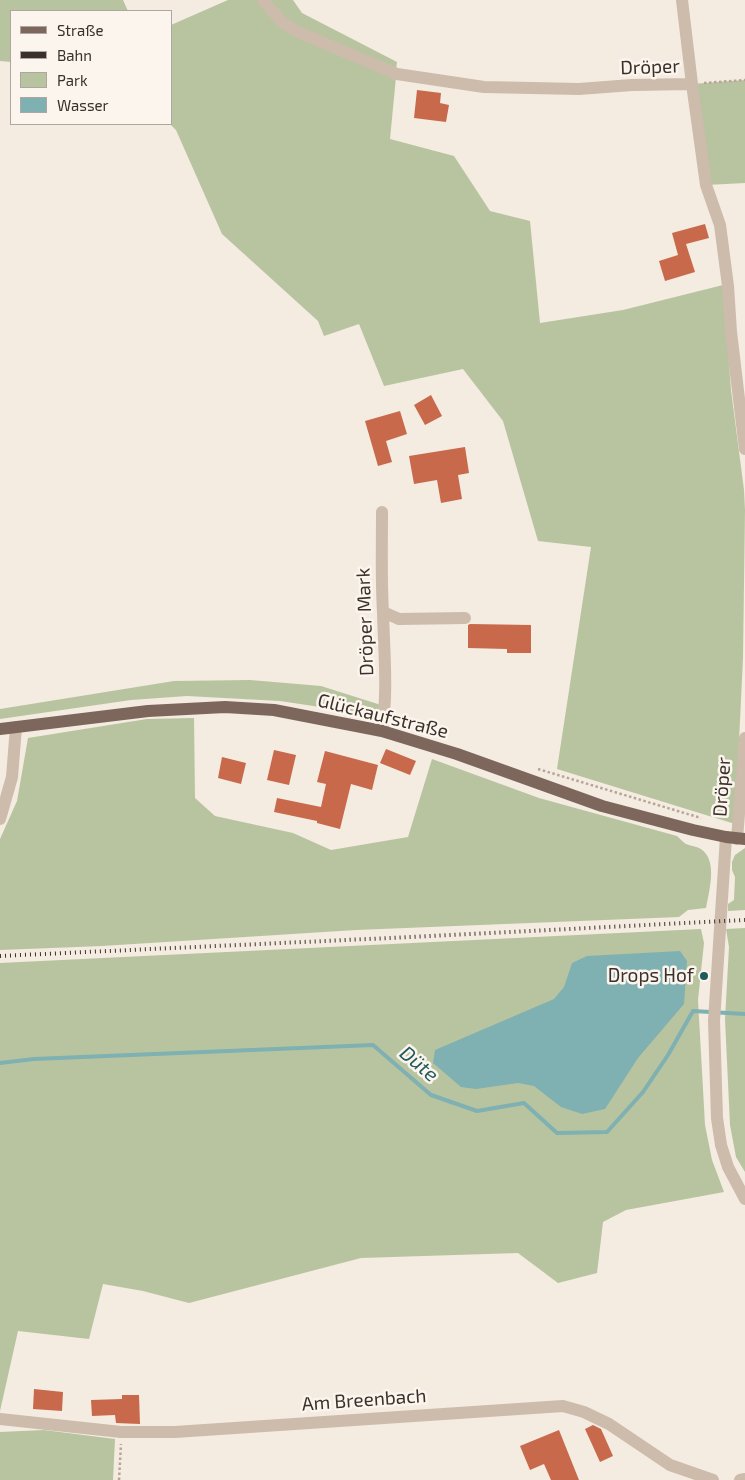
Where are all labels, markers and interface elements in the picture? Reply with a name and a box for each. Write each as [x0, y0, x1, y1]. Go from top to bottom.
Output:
legend [10, 10, 172, 125]
text: Straße [57, 21, 103, 39]
text: Bahn [57, 46, 92, 64]
street label: Dröper [620, 55, 680, 79]
text: Park [57, 71, 88, 89]
text: Wasser [57, 96, 109, 114]
street label: Dröper Mark [352, 568, 378, 676]
street label: Glückaufstraße [315, 689, 451, 743]
street label: Dröper [709, 756, 735, 818]
place label: Drops Hof [608, 965, 694, 987]
marker: Drops Hof [698, 970, 710, 982]
water label: Düte [395, 1041, 443, 1087]
street label: Am Breenbach [301, 1384, 427, 1416]

